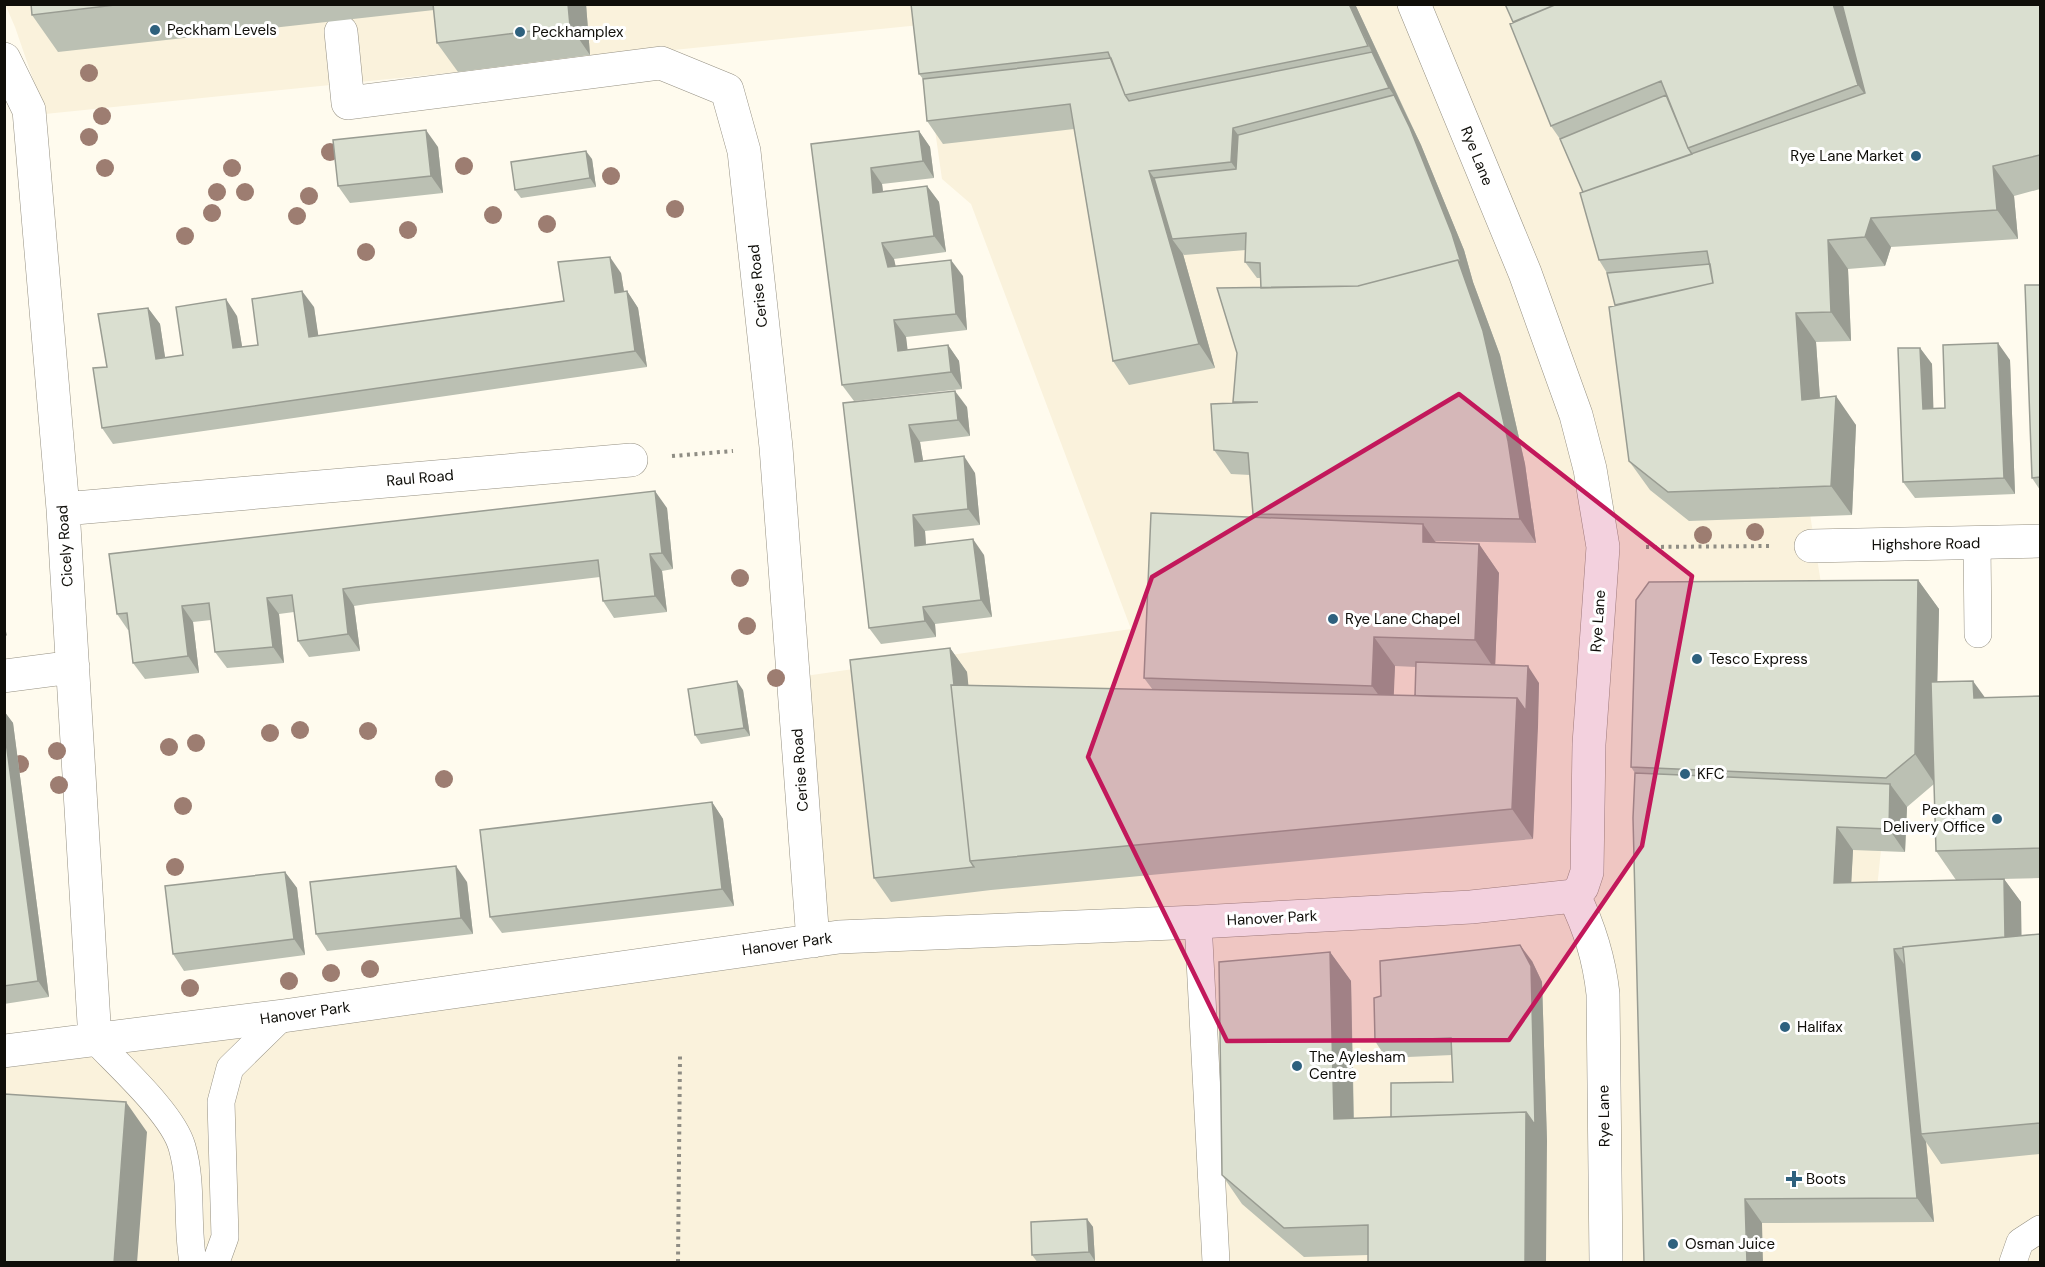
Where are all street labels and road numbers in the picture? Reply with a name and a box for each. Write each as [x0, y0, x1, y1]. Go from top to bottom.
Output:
street label: Rye Lane [1456, 123, 1498, 189]
street label: Cerise Road [744, 243, 772, 329]
street label: Raul Road [385, 465, 455, 491]
street label: Cicely Road [52, 504, 78, 588]
street label: Highshore Road [1872, 533, 1980, 555]
street label: Rye Lane [1586, 589, 1610, 653]
street label: Cerise Road [787, 728, 813, 812]
street label: Hanover Park [1226, 906, 1318, 930]
street label: Hanover Park [741, 928, 834, 960]
street label: Hanover Park [259, 997, 352, 1029]
street label: Rye Lane [1593, 1085, 1615, 1147]

